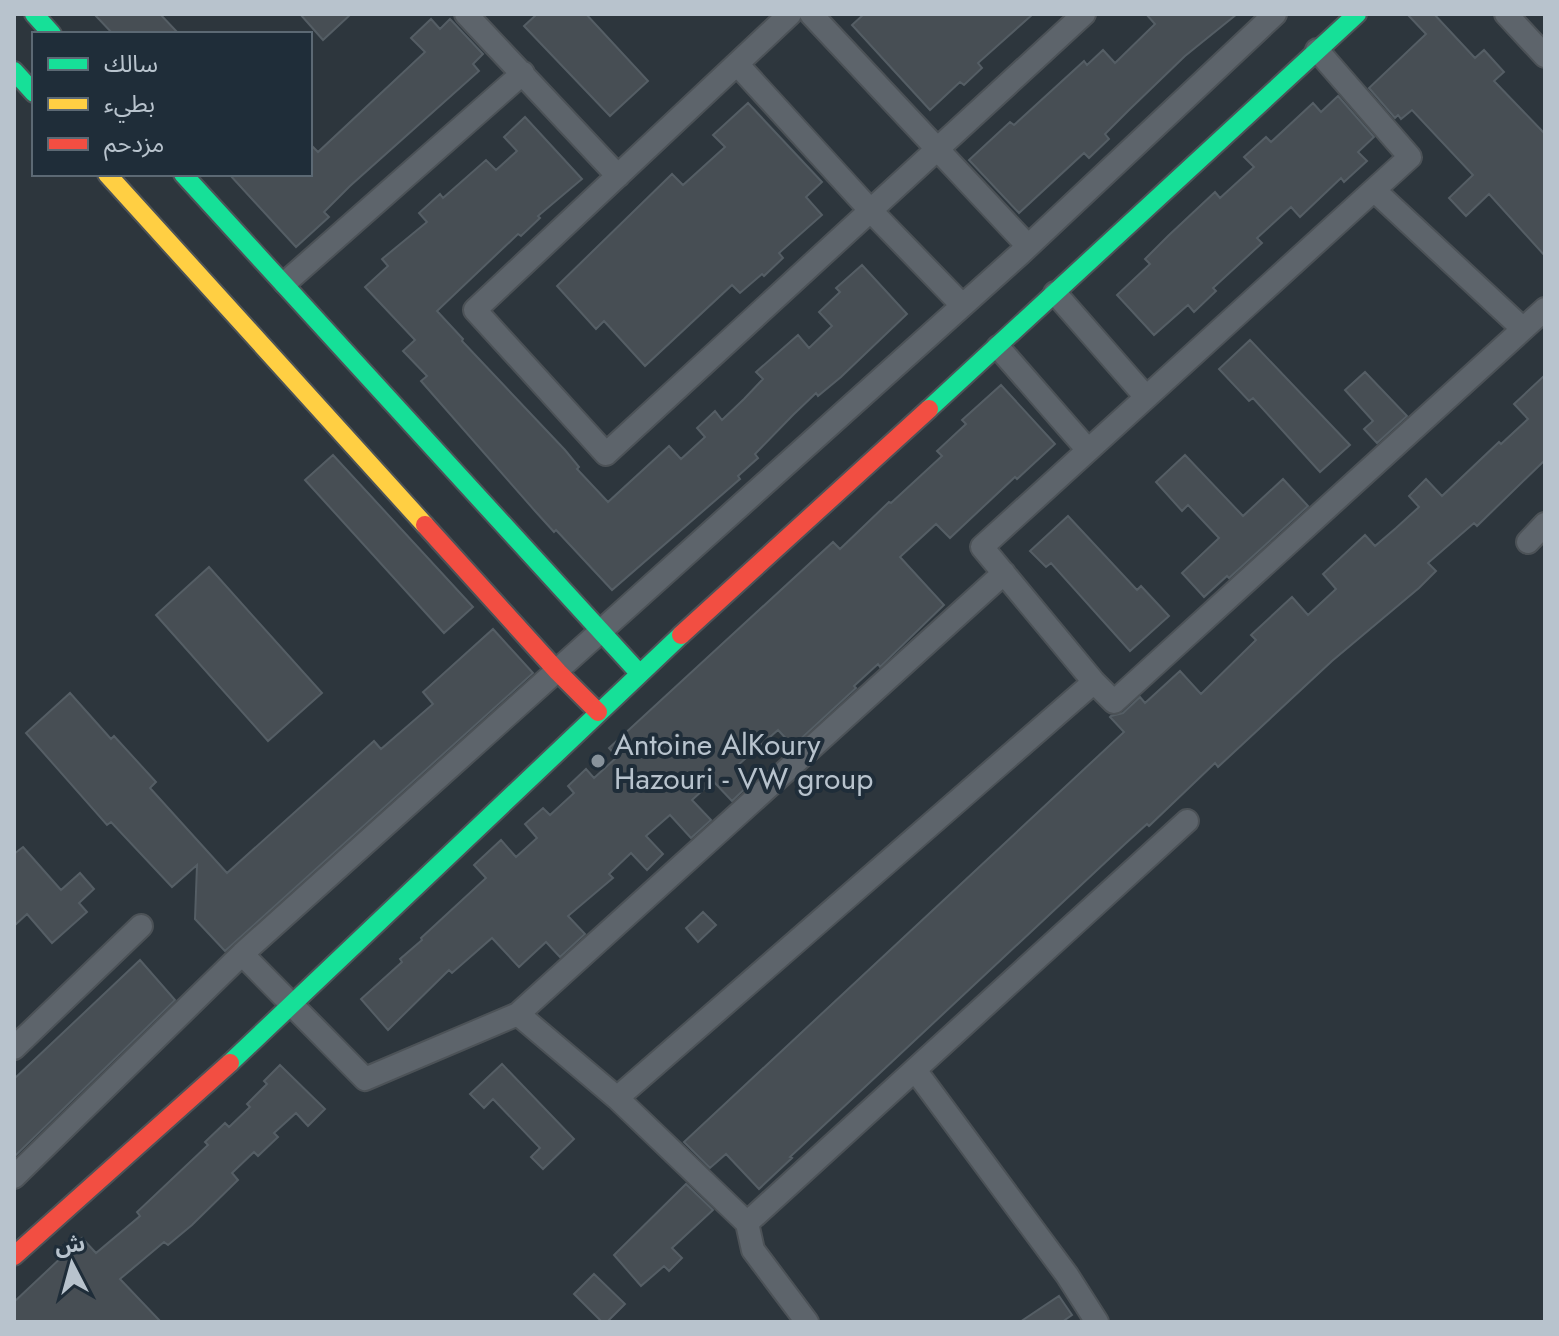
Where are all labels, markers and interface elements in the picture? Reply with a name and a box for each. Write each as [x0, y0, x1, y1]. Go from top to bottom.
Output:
legend [32, 32, 312, 176]
text: سالك [104, 46, 158, 81]
text: بطيء [104, 86, 155, 123]
text: مزدحم [104, 126, 164, 161]
place label: Antoine AlKoury Hazouri - VW group [614, 723, 873, 800]
marker: Antoine AlKoury Hazouri - VW group [589, 752, 607, 770]
north arrow [32, 1224, 112, 1304]
text: ش [53, 1227, 87, 1262]

